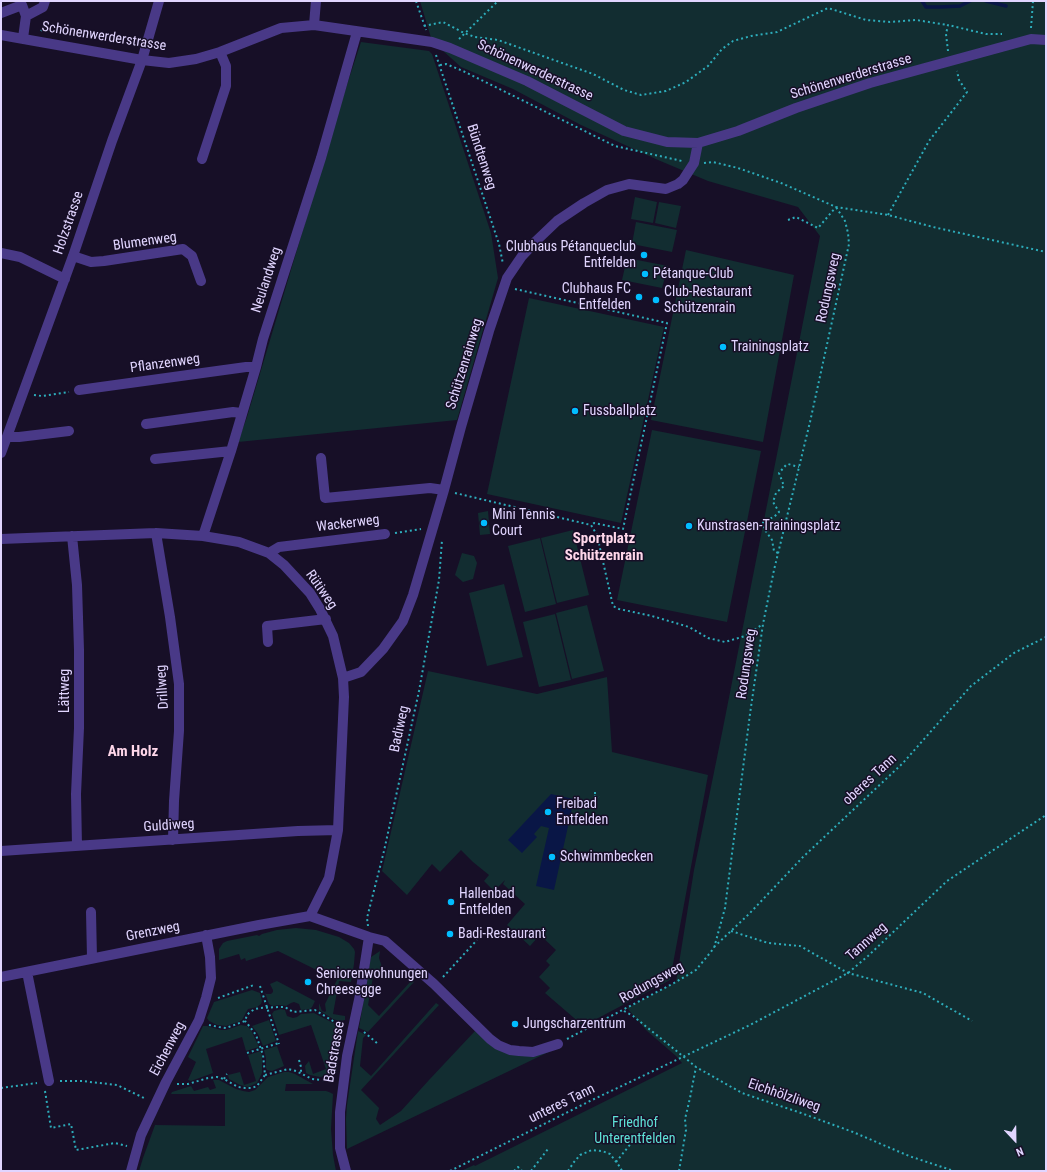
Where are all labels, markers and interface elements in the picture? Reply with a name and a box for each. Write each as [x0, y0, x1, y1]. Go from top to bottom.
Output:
street label: Schönenwerderstrasse [41, 19, 167, 55]
street label: Schönenwerderstrasse [474, 37, 596, 105]
street label: Schönenwerderstrasse [788, 51, 914, 103]
street label: Bündtenweg [462, 122, 500, 192]
street label: Holzstrasse [50, 189, 88, 257]
street label: Blumenweg [112, 229, 178, 255]
place label: Clubhaus Pétanqueclub Entfelden [506, 239, 636, 272]
street label: Neulandweg [248, 245, 286, 315]
marker: Clubhaus Pétanqueclub Entfelden [639, 250, 649, 260]
street label: Rodungsweg [813, 252, 845, 324]
place label: Pétanque-Club [653, 266, 733, 282]
marker: Pétanque-Club [640, 269, 650, 279]
place label: Clubhaus FC Entfelden [562, 281, 631, 314]
place label: Club-Restaurant Schützenrain [664, 284, 752, 316]
marker: Clubhaus FC Entfelden [634, 292, 644, 302]
marker: Club-Restaurant Schützenrain [651, 295, 661, 305]
street label: Schützenrainweg [443, 317, 487, 411]
place label: Trainingsplatz [731, 339, 809, 355]
marker: Trainingsplatz [718, 342, 728, 352]
street label: Pflanzenweg [129, 351, 201, 377]
place label: Fussballplatz [583, 403, 656, 419]
marker: Fussballplatz [570, 406, 580, 416]
place label: Mini Tennis Court [492, 507, 555, 540]
street label: Wackerweg [316, 512, 380, 536]
marker: Mini Tennis Court [479, 518, 489, 528]
place label: Kunstrasen-Trainingsplatz [697, 518, 840, 534]
marker: Kunstrasen-Trainingsplatz [684, 521, 694, 531]
district label: Sportplatz Schützenrain [565, 530, 643, 565]
street label: Rütiweg [301, 567, 341, 613]
street label: Rodungsweg [734, 628, 760, 700]
street label: Drillweg [153, 664, 173, 710]
street label: Lättweg [57, 669, 73, 713]
street label: Badiweg [387, 704, 413, 754]
district label: Am Holz [108, 743, 158, 761]
street label: oberes Tann [840, 751, 900, 809]
place label: Freibad Entfelden [556, 796, 608, 828]
marker: Freibad Entfelden [543, 807, 553, 817]
street label: Guldiweg [143, 816, 195, 836]
place label: Schwimmbecken [560, 849, 653, 865]
marker: Schwimmbecken [547, 852, 557, 862]
place label: Hallenbad Entfelden [459, 886, 515, 918]
marker: Hallenbad Entfelden [446, 897, 456, 907]
street label: Grenzweg [125, 919, 181, 945]
street label: Tannweg [843, 919, 891, 965]
place label: Badi-Restaurant [458, 926, 546, 942]
marker: Badi-Restaurant [445, 929, 455, 939]
street label: Rodungsweg [617, 958, 687, 1008]
place label: Seniorenwohnungen Chreesegge [316, 966, 428, 998]
marker: Seniorenwohnungen Chreesegge [303, 977, 313, 987]
place label: Jungscharzentrum [523, 1016, 626, 1032]
street label: Eichenweg [147, 1019, 189, 1079]
marker: Jungscharzentrum [510, 1019, 520, 1029]
street label: Badstrasse [321, 1020, 349, 1084]
street label: Eichhölzliweg [746, 1076, 822, 1116]
street label: unteres Tann [526, 1081, 598, 1127]
park label: Friedhof Unterentfelden [594, 1115, 676, 1148]
north arrow [995, 1120, 1035, 1160]
text: N [1014, 1144, 1025, 1159]

